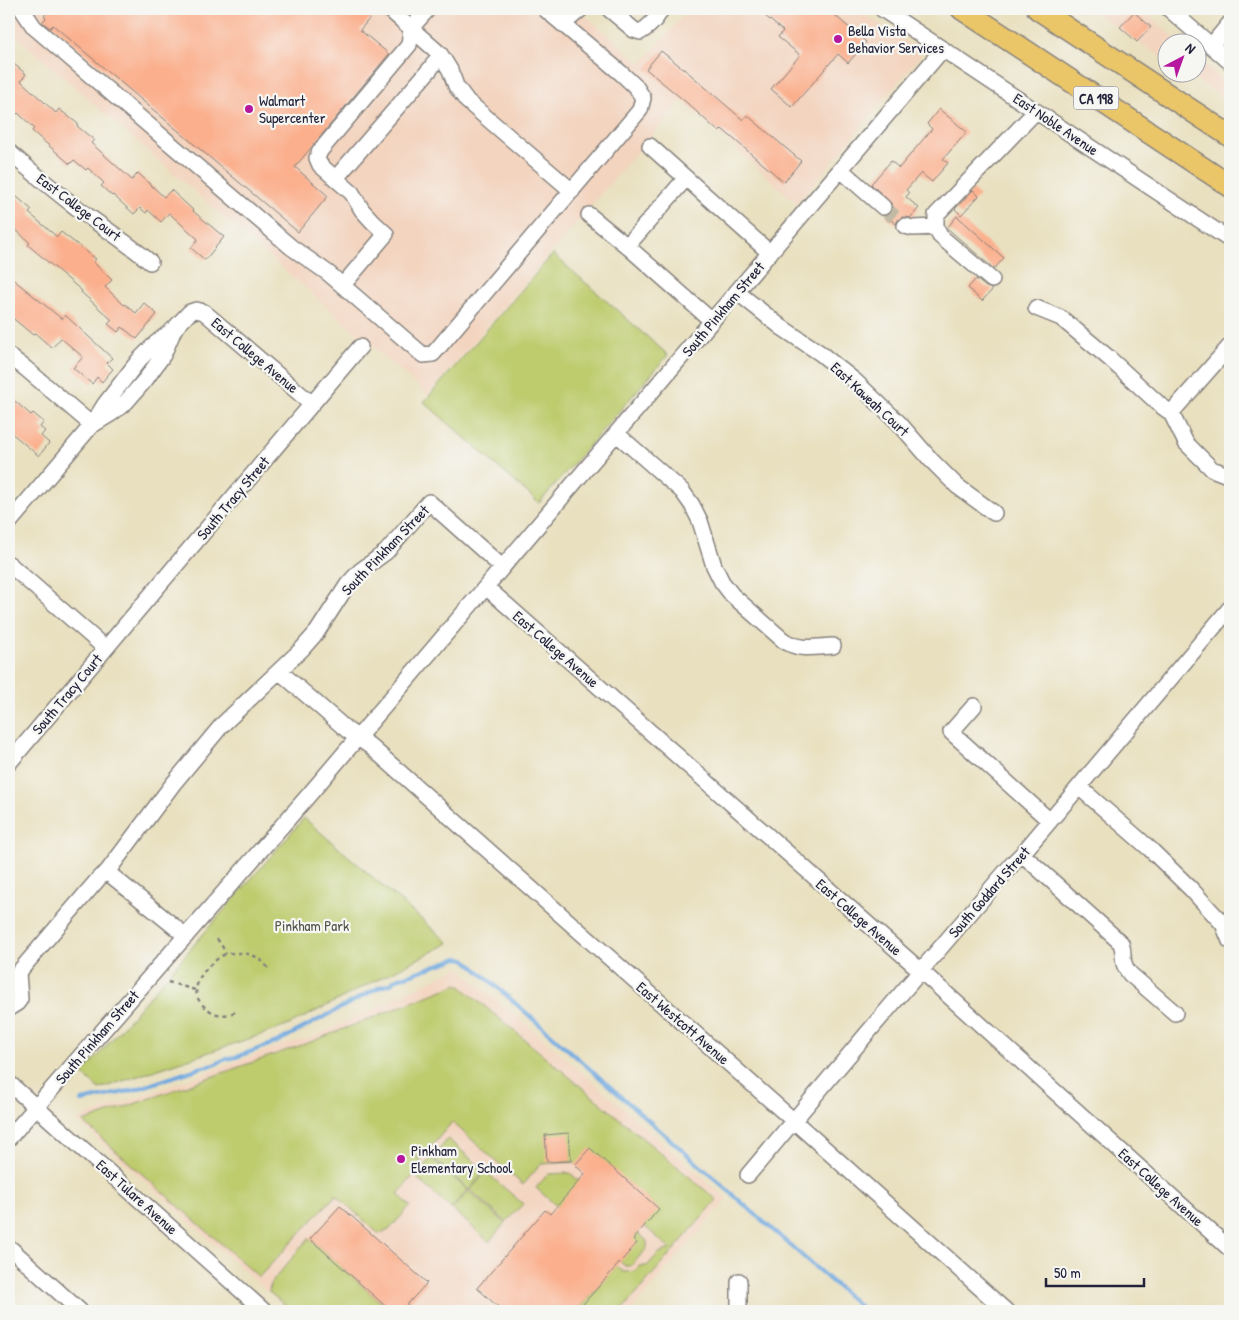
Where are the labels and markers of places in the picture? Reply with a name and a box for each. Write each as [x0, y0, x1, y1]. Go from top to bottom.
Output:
place label: Bella Vista Behavior Services [848, 20, 944, 58]
marker: Bella Vista Behavior Services [832, 33, 844, 45]
place label: Walmart Supercenter [259, 90, 326, 128]
marker: Walmart Supercenter [243, 103, 255, 115]
place label: Pinkham Elementary School [411, 1140, 512, 1178]
marker: Pinkham Elementary School [395, 1153, 407, 1165]

